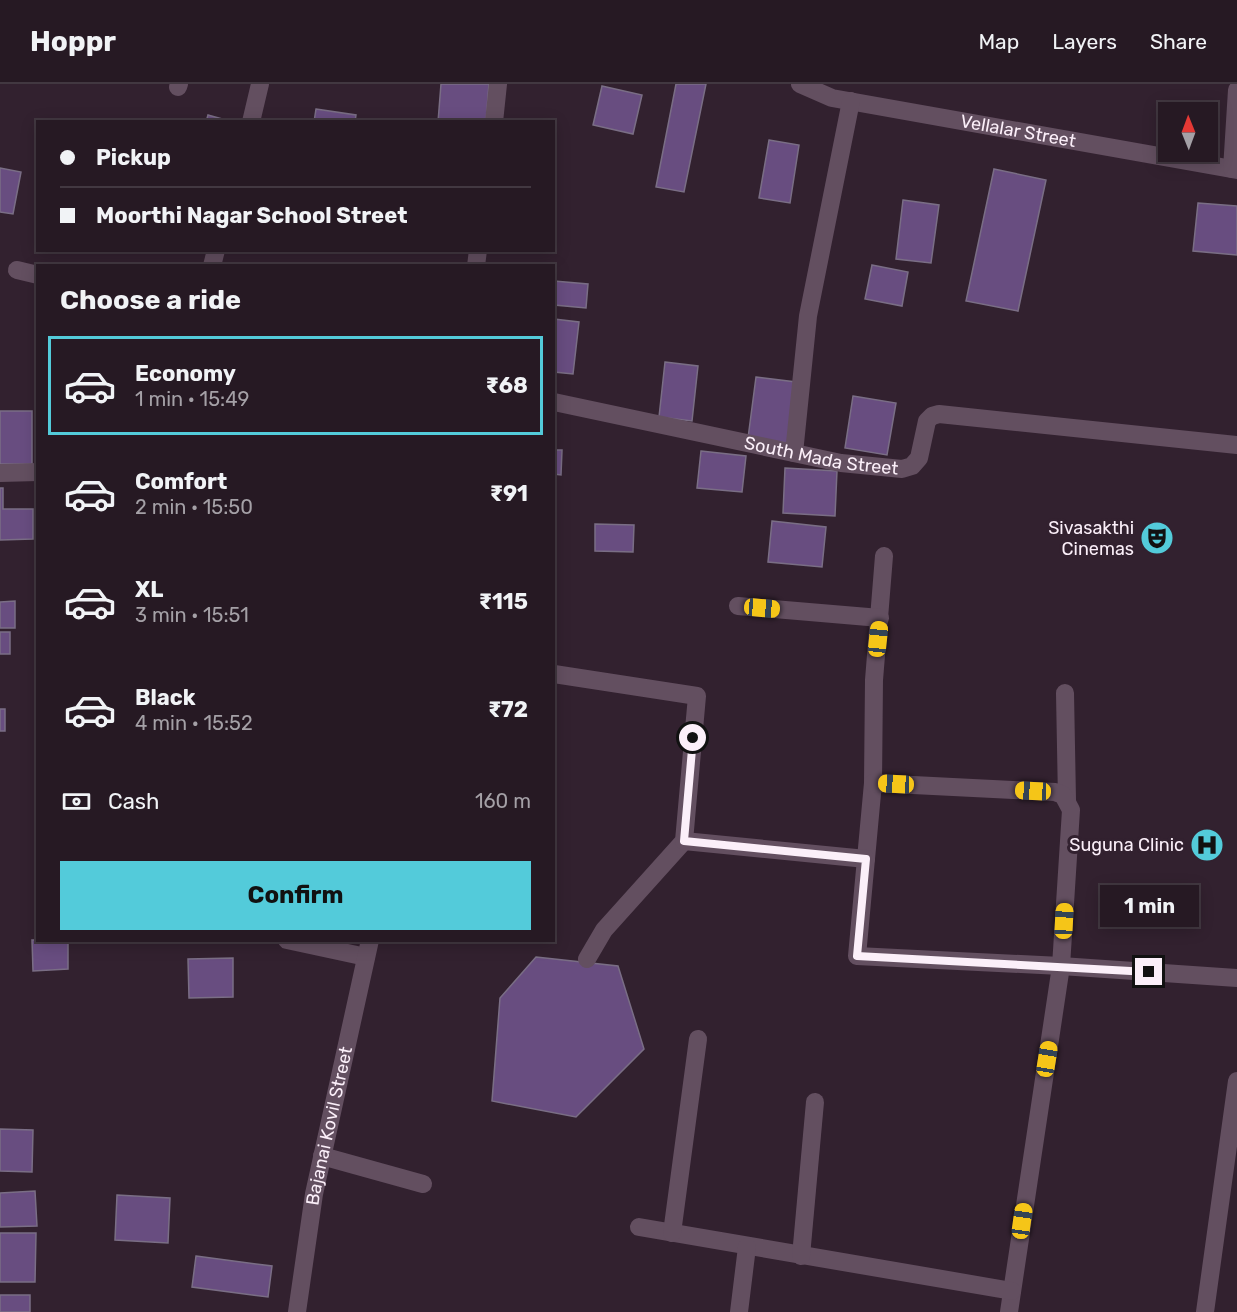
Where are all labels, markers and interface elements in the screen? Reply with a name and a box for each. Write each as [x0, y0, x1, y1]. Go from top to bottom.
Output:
text: Hoppr [30, 25, 116, 58]
text: Map [978, 29, 1019, 54]
text: Layers [1052, 29, 1117, 54]
text: Share [1150, 29, 1207, 54]
north arrow [1158, 102, 1218, 162]
map controls [1158, 102, 1218, 162]
street label: Vellalar Street [959, 110, 1078, 152]
text: Pickup [96, 144, 171, 171]
text: Moorthi Nagar School Street [96, 202, 407, 229]
text: Choose a ride [60, 284, 241, 316]
icon: car [63, 359, 117, 413]
text: Economy [135, 360, 236, 387]
text: ₹68 [486, 372, 528, 399]
text: 1 min · 15:49 [135, 387, 249, 411]
street label: South Mada Street [742, 432, 900, 480]
icon: car [63, 467, 117, 521]
text: Comfort [135, 468, 227, 495]
text: ₹91 [490, 480, 528, 507]
text: 2 min · 15:50 [135, 495, 253, 519]
place label: Sivasakthi Cinemas [1048, 517, 1134, 560]
theatre icon: Sivasakthi Cinemas [1139, 520, 1175, 556]
icon: car [63, 575, 117, 629]
text: XL [135, 576, 163, 603]
text: ₹115 [479, 588, 528, 615]
car [743, 597, 781, 619]
text: 3 min · 15:51 [135, 603, 249, 627]
car [867, 620, 889, 658]
icon: car [63, 683, 117, 737]
text: Black [135, 684, 196, 711]
text: ₹72 [488, 696, 528, 723]
text: 4 min · 15:52 [135, 711, 253, 735]
route start [679, 724, 706, 751]
car [878, 774, 914, 794]
car [1015, 781, 1051, 801]
icon: cash [60, 785, 93, 818]
text: Cash [108, 788, 159, 815]
text: 160 m [475, 789, 531, 813]
hospital icon: Suguna Clinic [1189, 827, 1225, 863]
place label: Suguna Clinic [1069, 834, 1184, 856]
button: Confirm [60, 861, 531, 930]
callout: 1 min [1100, 885, 1198, 927]
text: 1 min [1124, 894, 1175, 918]
car [1054, 903, 1074, 939]
route end [1135, 958, 1162, 985]
car [1035, 1040, 1059, 1078]
street label: Bajanai Kovil Street [302, 1044, 357, 1207]
car [1011, 1202, 1033, 1240]

